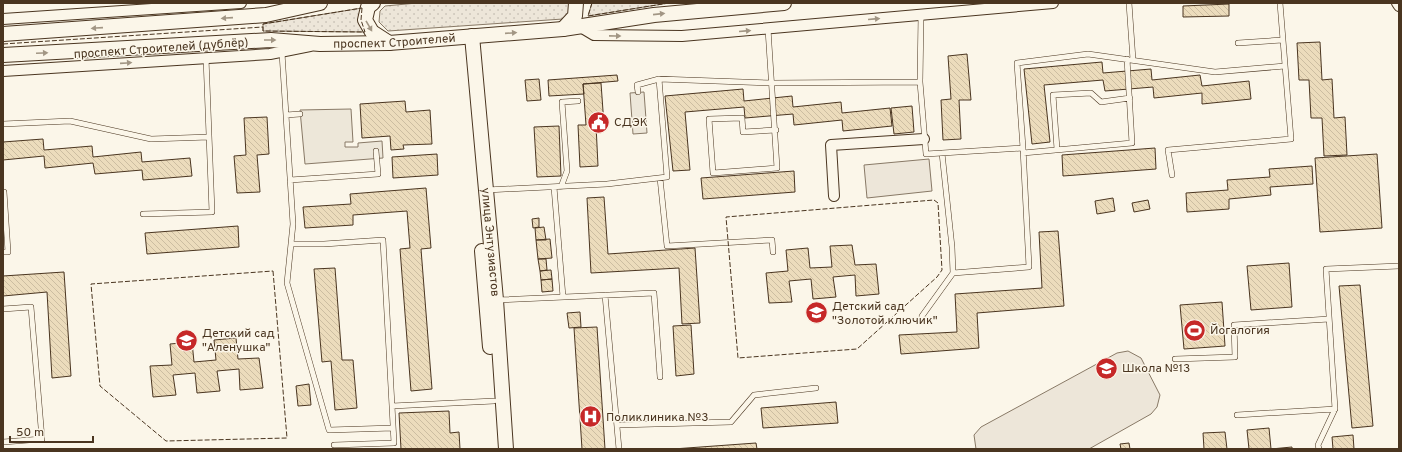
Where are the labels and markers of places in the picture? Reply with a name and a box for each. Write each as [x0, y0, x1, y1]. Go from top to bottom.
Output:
public building icon: СДЭК [585, 109, 611, 135]
place label: СДЭК [614, 115, 648, 131]
place label: Детский сад "Золотой ключик" [832, 299, 938, 329]
school or university icon: Детский сад "Золотой ключик" [803, 300, 829, 326]
sports icon: Йогалогия [1181, 317, 1207, 343]
place label: Йогалогия [1210, 323, 1270, 339]
place label: Детский сад "Аленушка" [202, 326, 275, 356]
school or university icon: Детский сад "Аленушка" [174, 327, 200, 353]
school or university icon: Школа №13 [1094, 355, 1120, 381]
place label: Школа №13 [1122, 361, 1190, 377]
hospital icon: Поликлиника №3 [578, 404, 604, 430]
place label: Поликлиника №3 [606, 410, 708, 426]

